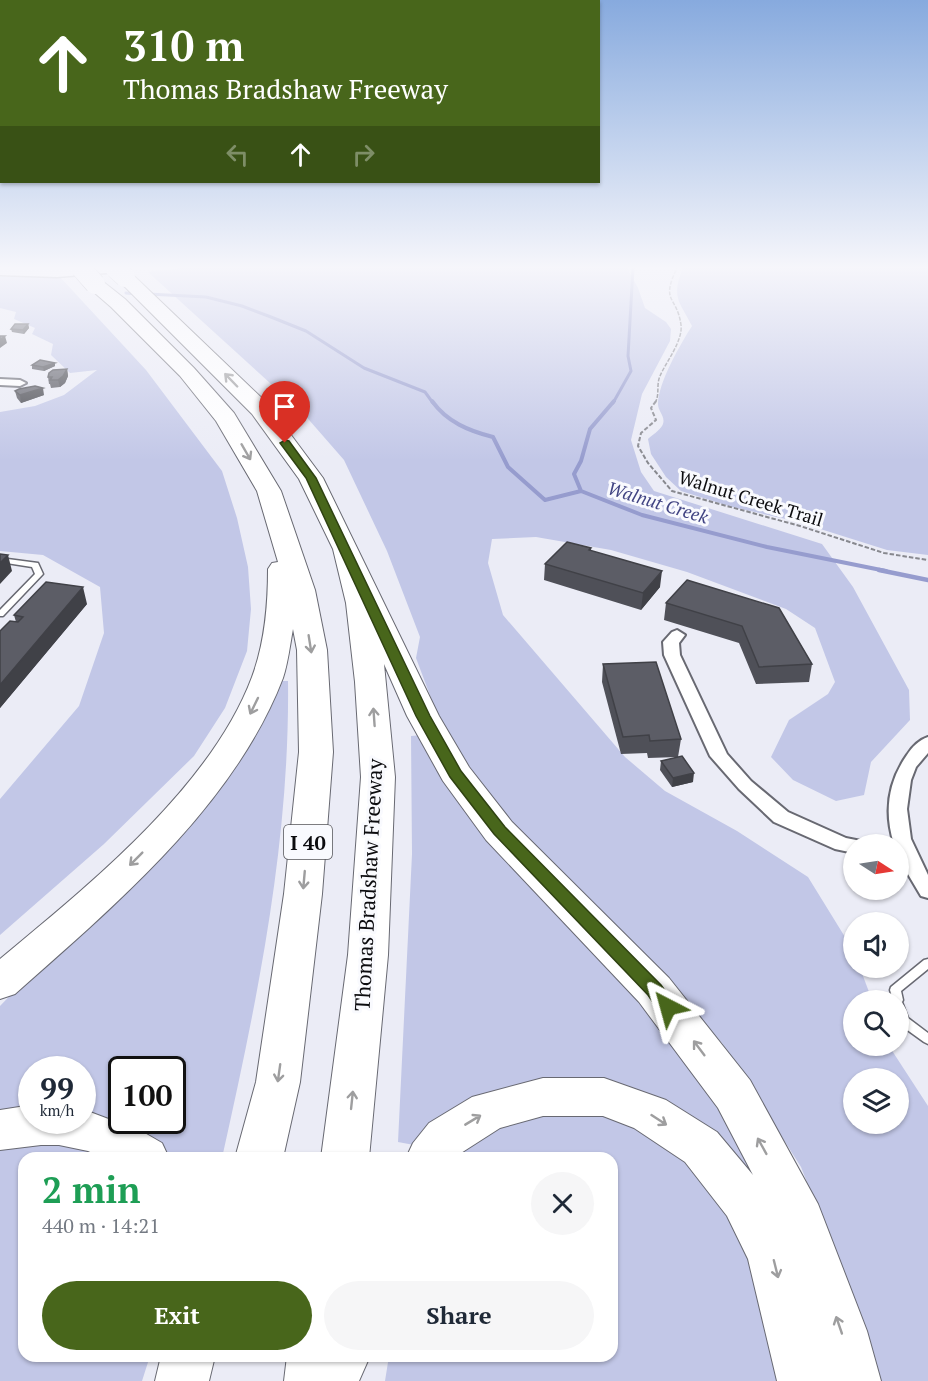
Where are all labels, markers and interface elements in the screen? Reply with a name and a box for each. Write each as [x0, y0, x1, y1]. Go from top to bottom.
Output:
text: 310 m [123, 17, 244, 73]
icon: ahead [24, 24, 102, 102]
text: Thomas Bradshaw Freeway [123, 71, 448, 107]
icon: left [221, 138, 254, 171]
icon: ahead [284, 138, 317, 171]
icon: right [347, 138, 380, 171]
one-way arrow [224, 373, 239, 388]
pin [259, 381, 310, 443]
icon: arrive [268, 390, 301, 423]
one-way arrow [240, 443, 252, 460]
street label: Walnut Creek Trail [676, 465, 826, 531]
water label: Walnut Creek [605, 475, 712, 529]
one-way arrow [305, 634, 316, 653]
one-way arrow [248, 696, 260, 714]
one-way arrow [368, 708, 379, 728]
street label: Thomas Bradshaw Freeway [347, 758, 389, 1012]
road number: I 40 [284, 825, 332, 859]
north arrow [843, 834, 909, 900]
map controls [843, 834, 909, 1134]
one-way arrow [128, 852, 143, 867]
one-way arrow [298, 870, 309, 890]
button: sound [843, 912, 909, 978]
position arrow [636, 975, 700, 1039]
button: search [843, 990, 909, 1056]
one-way arrow [692, 1040, 705, 1056]
speed limit sign: 100 [108, 1056, 186, 1134]
one-way arrow [273, 1063, 284, 1083]
text: 99 [40, 1068, 74, 1108]
button: layers [843, 1068, 909, 1134]
one-way arrow [347, 1091, 358, 1110]
text: km/h [40, 1100, 74, 1120]
one-way arrow [464, 1114, 481, 1126]
one-way arrow [650, 1114, 667, 1126]
one-way arrow [756, 1138, 768, 1155]
text: 2 min [42, 1166, 140, 1213]
button: close [531, 1172, 594, 1235]
text: 440 m · 14:21 [42, 1212, 160, 1239]
one-way arrow [771, 1259, 783, 1278]
button: Exit [42, 1281, 312, 1350]
button: Share [324, 1281, 594, 1350]
one-way arrow [832, 1316, 843, 1335]

